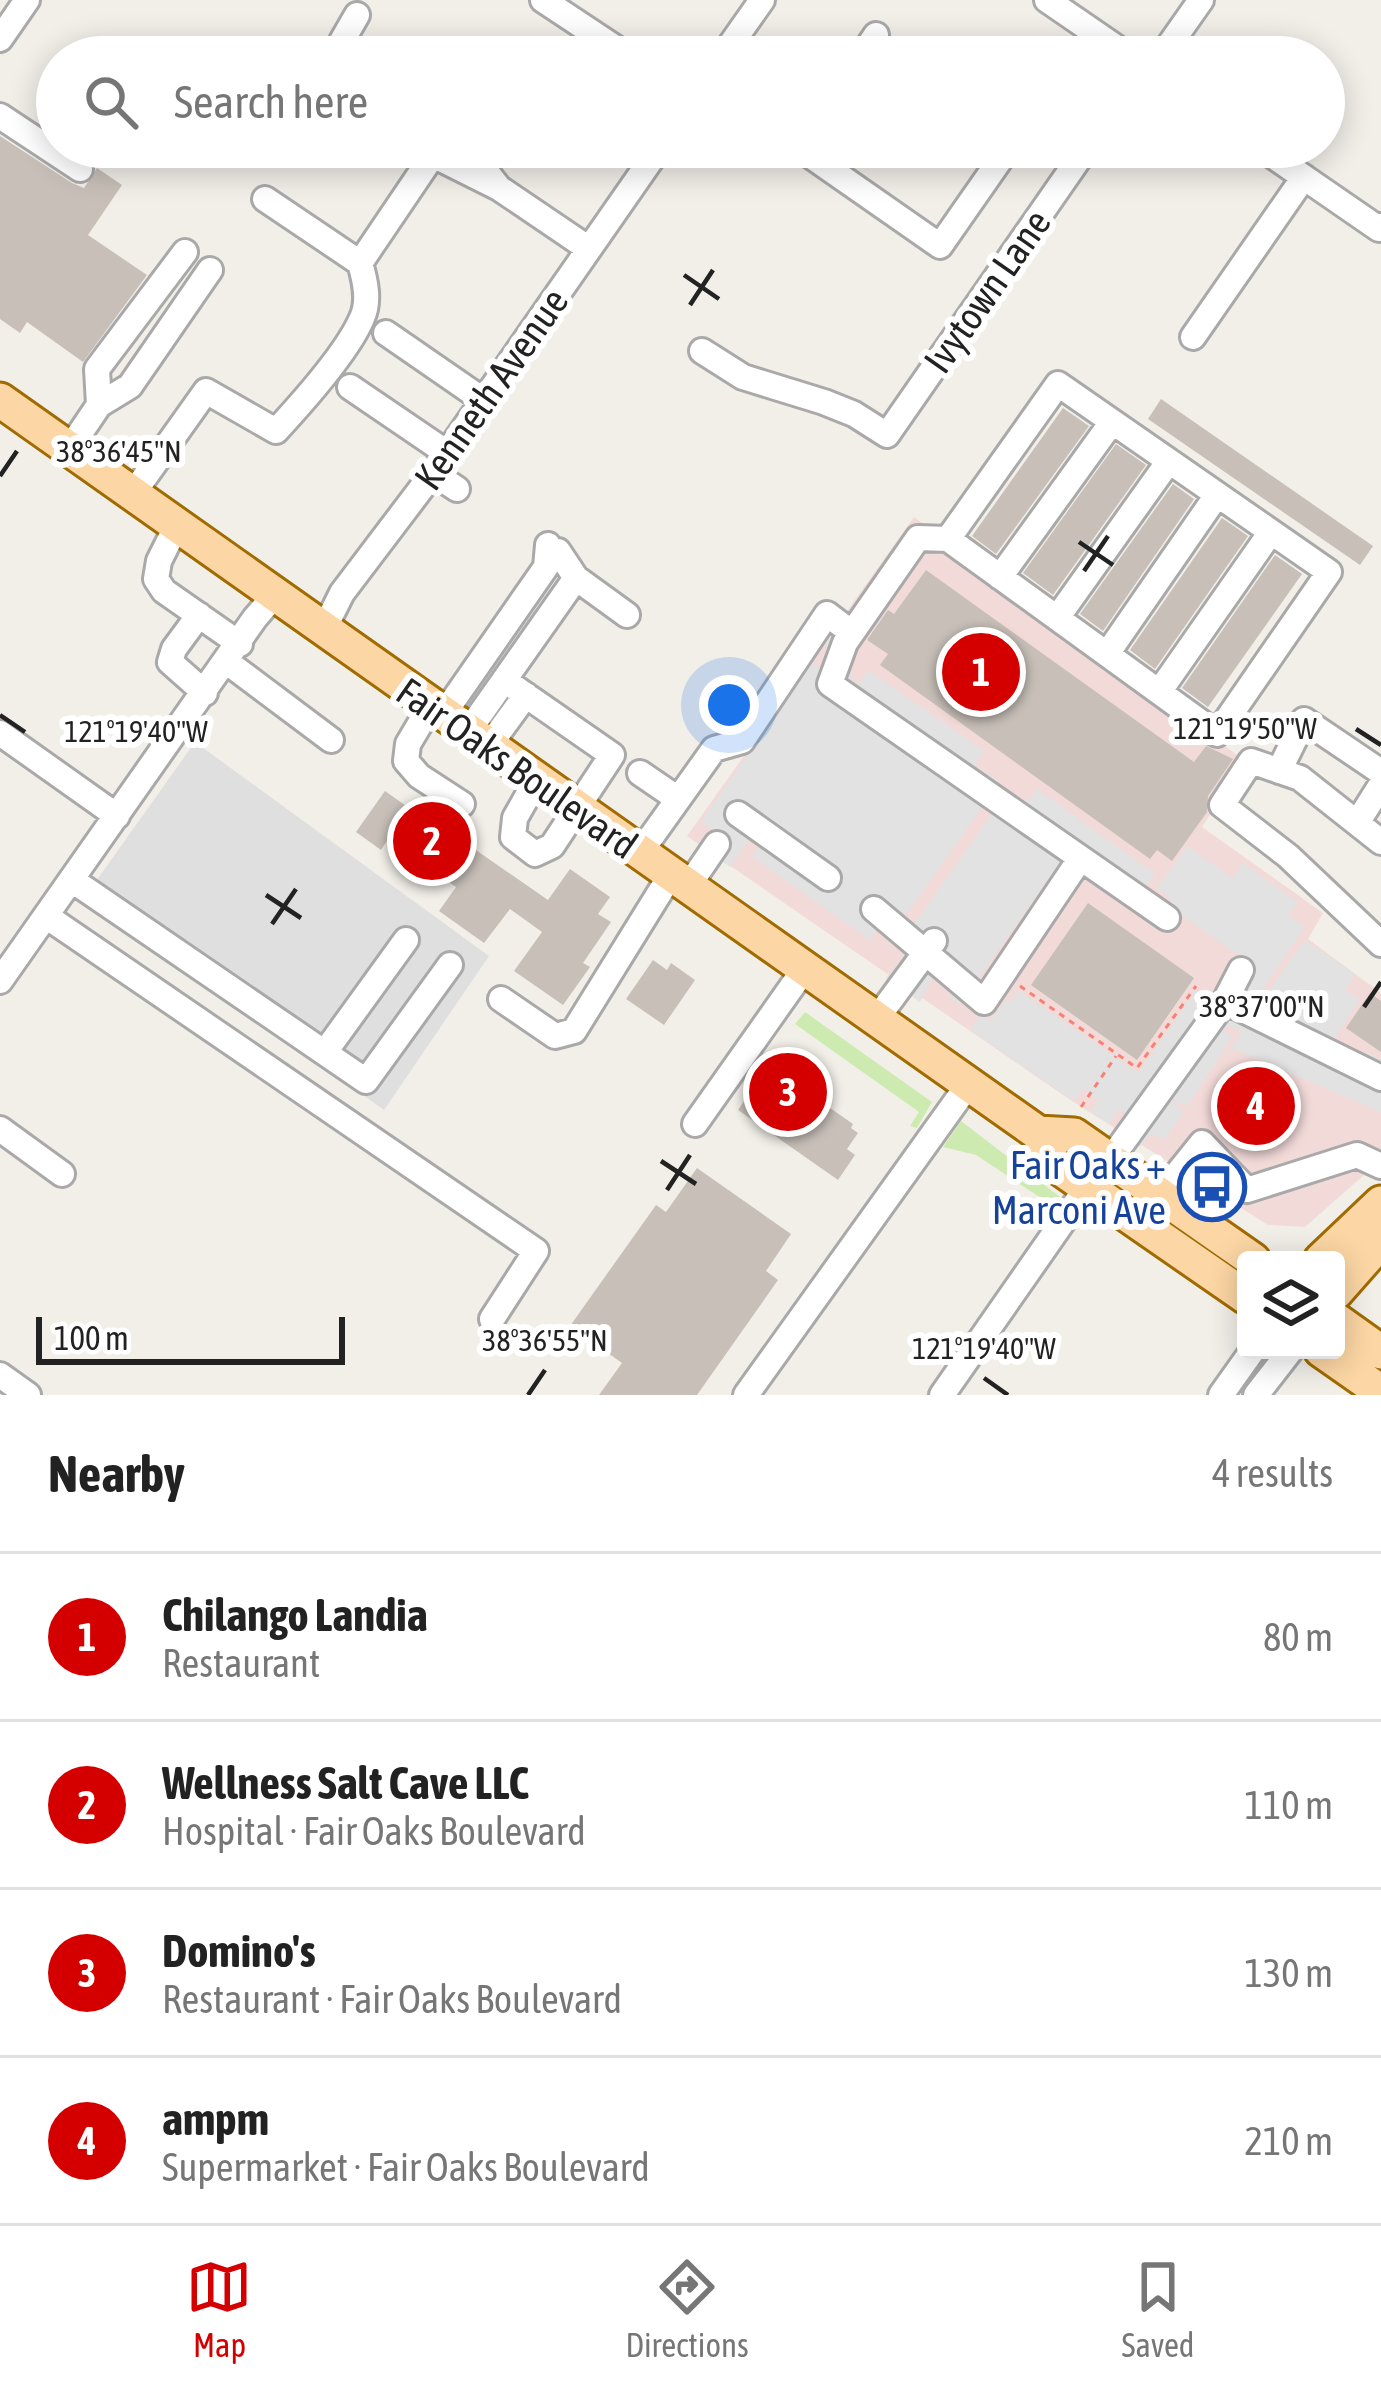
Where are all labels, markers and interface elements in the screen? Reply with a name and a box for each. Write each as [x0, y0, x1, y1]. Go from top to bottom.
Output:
search box [36, 36, 1345, 168]
icon: search [78, 69, 144, 135]
text: Search here [174, 76, 368, 128]
street label: Ivytown Lane [915, 201, 1059, 381]
street label: Kenneth Avenue [406, 280, 576, 498]
text: 38°36'45"N [56, 434, 182, 468]
pin: 1 [942, 627, 1020, 717]
street label: Fair Oaks Boulevard [389, 669, 645, 867]
your location [699, 675, 759, 735]
text: 121°19'50"W [1173, 711, 1317, 745]
text: 121°19'40"W [64, 714, 208, 748]
pin: 2 [393, 796, 471, 886]
text: 38°37'00"N [1199, 989, 1325, 1023]
pin: 3 [749, 1047, 827, 1137]
pin: 4 [1217, 1061, 1295, 1151]
place label: Fair Oaks + Marconi Ave [992, 1143, 1166, 1232]
bus stop icon: Fair Oaks + Marconi Ave [1177, 1152, 1247, 1222]
map controls [1237, 1251, 1345, 1359]
button: layers [1237, 1251, 1345, 1359]
scale bar [36, 1311, 345, 1364]
text: 100 m [54, 1319, 129, 1357]
text: 38°36'55"N [482, 1323, 608, 1357]
text: 121°19'40"W [912, 1331, 1056, 1365]
text: Nearby [48, 1444, 185, 1503]
text: 4 results [1212, 1451, 1333, 1495]
text: Chilango Landia [162, 1589, 428, 1641]
text: 1 [78, 1615, 96, 1659]
text: 80 m [1263, 1615, 1333, 1659]
text: Restaurant [162, 1641, 320, 1685]
text: Wellness Salt Cave LLC [162, 1757, 529, 1809]
text: 2 [78, 1783, 96, 1827]
text: 110 m [1245, 1783, 1333, 1827]
text: Hospital · Fair Oaks Boulevard [162, 1809, 586, 1853]
text: Domino's [162, 1925, 316, 1977]
text: 3 [78, 1951, 96, 1995]
text: 130 m [1245, 1951, 1333, 1995]
text: Restaurant · Fair Oaks Boulevard [162, 1977, 622, 2021]
text: ampm [162, 2093, 269, 2145]
text: 4 [78, 2119, 96, 2163]
text: 210 m [1245, 2119, 1333, 2163]
text: Supermarket · Fair Oaks Boulevard [162, 2145, 650, 2189]
tab: Map [186, 2254, 252, 2364]
tab: Directions [625, 2254, 749, 2364]
tab: Saved [1122, 2254, 1194, 2364]

